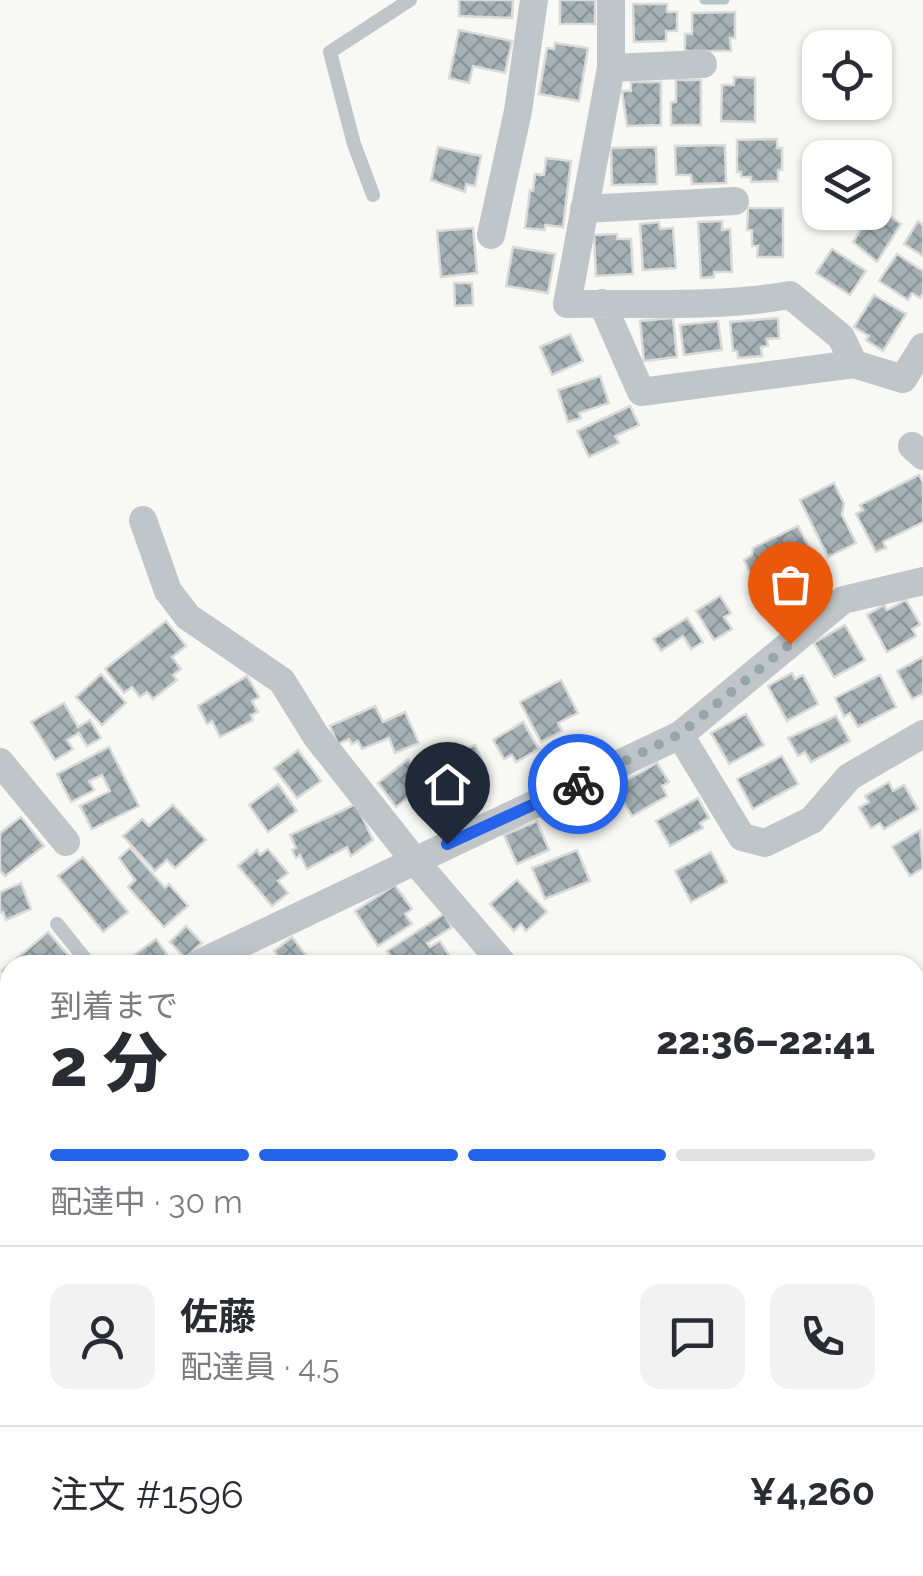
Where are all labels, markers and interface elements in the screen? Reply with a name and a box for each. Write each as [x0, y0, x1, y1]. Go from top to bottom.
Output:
map controls [802, 30, 892, 230]
button: locate [802, 30, 892, 120]
button: layers [802, 140, 892, 230]
pin [748, 542, 833, 645]
icon: bag [763, 557, 818, 612]
courier [528, 734, 628, 834]
pin [405, 742, 490, 845]
icon: home [420, 757, 475, 812]
icon: bike [551, 757, 606, 812]
text: 到着まで [50, 987, 178, 1024]
text: 22:36–22:41 [656, 1018, 875, 1063]
text: 2 分 [50, 1025, 168, 1101]
text: 配達中 · 30 m [50, 1183, 243, 1220]
button: person [50, 1284, 155, 1389]
button: chat [640, 1284, 745, 1389]
button: phone [770, 1284, 875, 1389]
text: 佐藤 [180, 1294, 256, 1339]
text: 配達員 · 4.5 [180, 1348, 339, 1385]
text: ¥4,260 [750, 1469, 875, 1514]
text: 注文 #1596 [50, 1472, 244, 1517]

